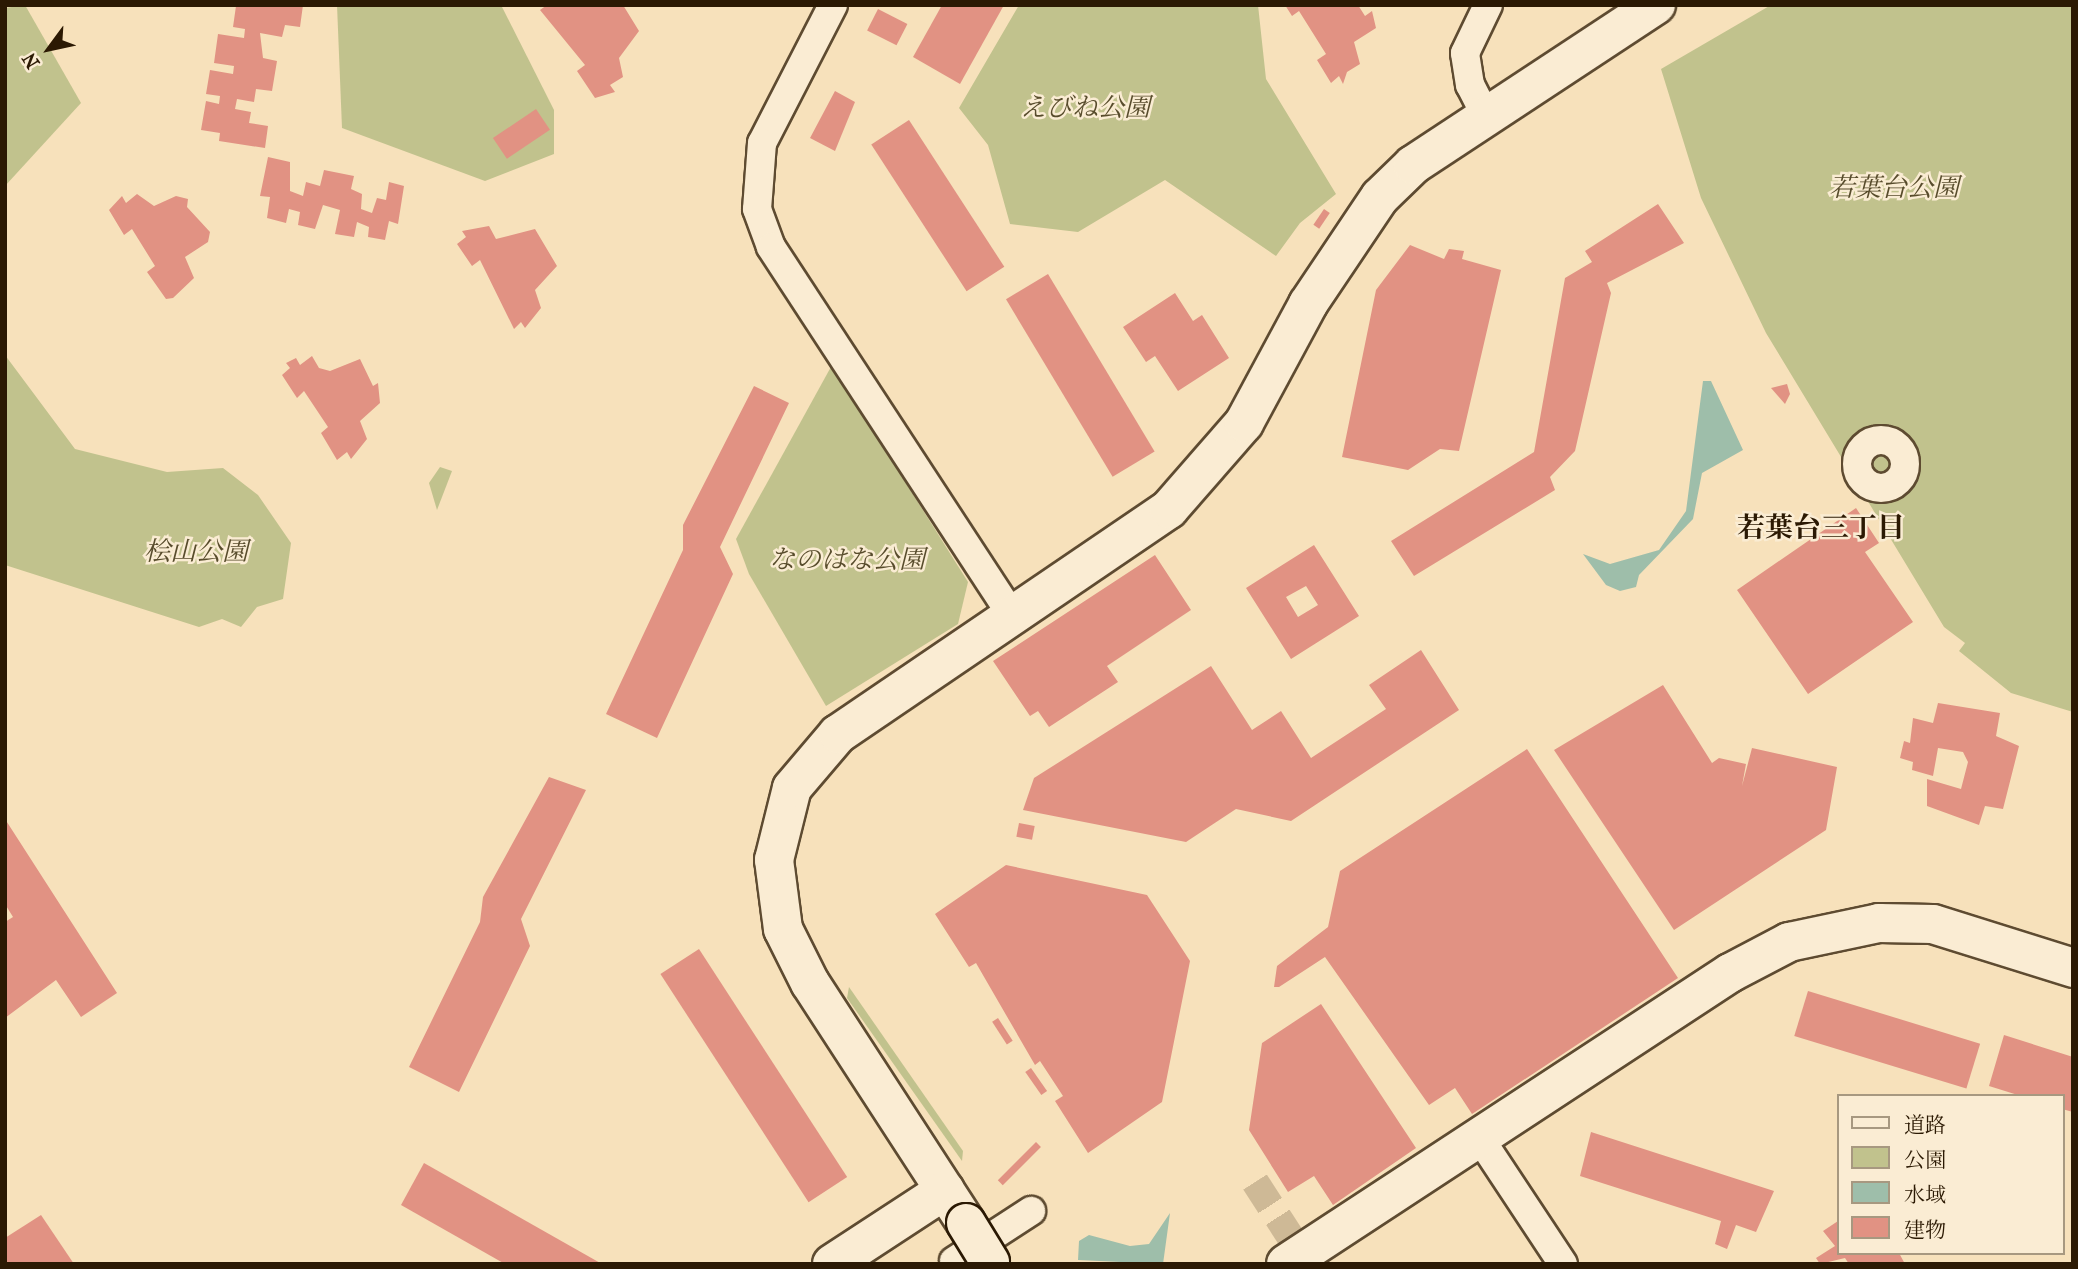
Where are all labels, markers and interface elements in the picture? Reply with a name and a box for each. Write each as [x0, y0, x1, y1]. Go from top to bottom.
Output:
north arrow [14, 14, 84, 84]
text: N [18, 48, 45, 72]
park label: えびね公園 [1020, 92, 1150, 124]
park label: 若葉台公園 [1829, 172, 1959, 204]
district label: 若葉台三丁目 [1737, 511, 1905, 545]
park label: 桧山公園 [144, 536, 248, 568]
park label: なのはな公園 [769, 544, 925, 576]
legend [1836, 1094, 2064, 1255]
text: 道路 [1904, 1113, 1946, 1137]
text: 公園 [1904, 1148, 1946, 1172]
text: 水域 [1904, 1183, 1946, 1207]
text: 建物 [1904, 1218, 1946, 1242]

